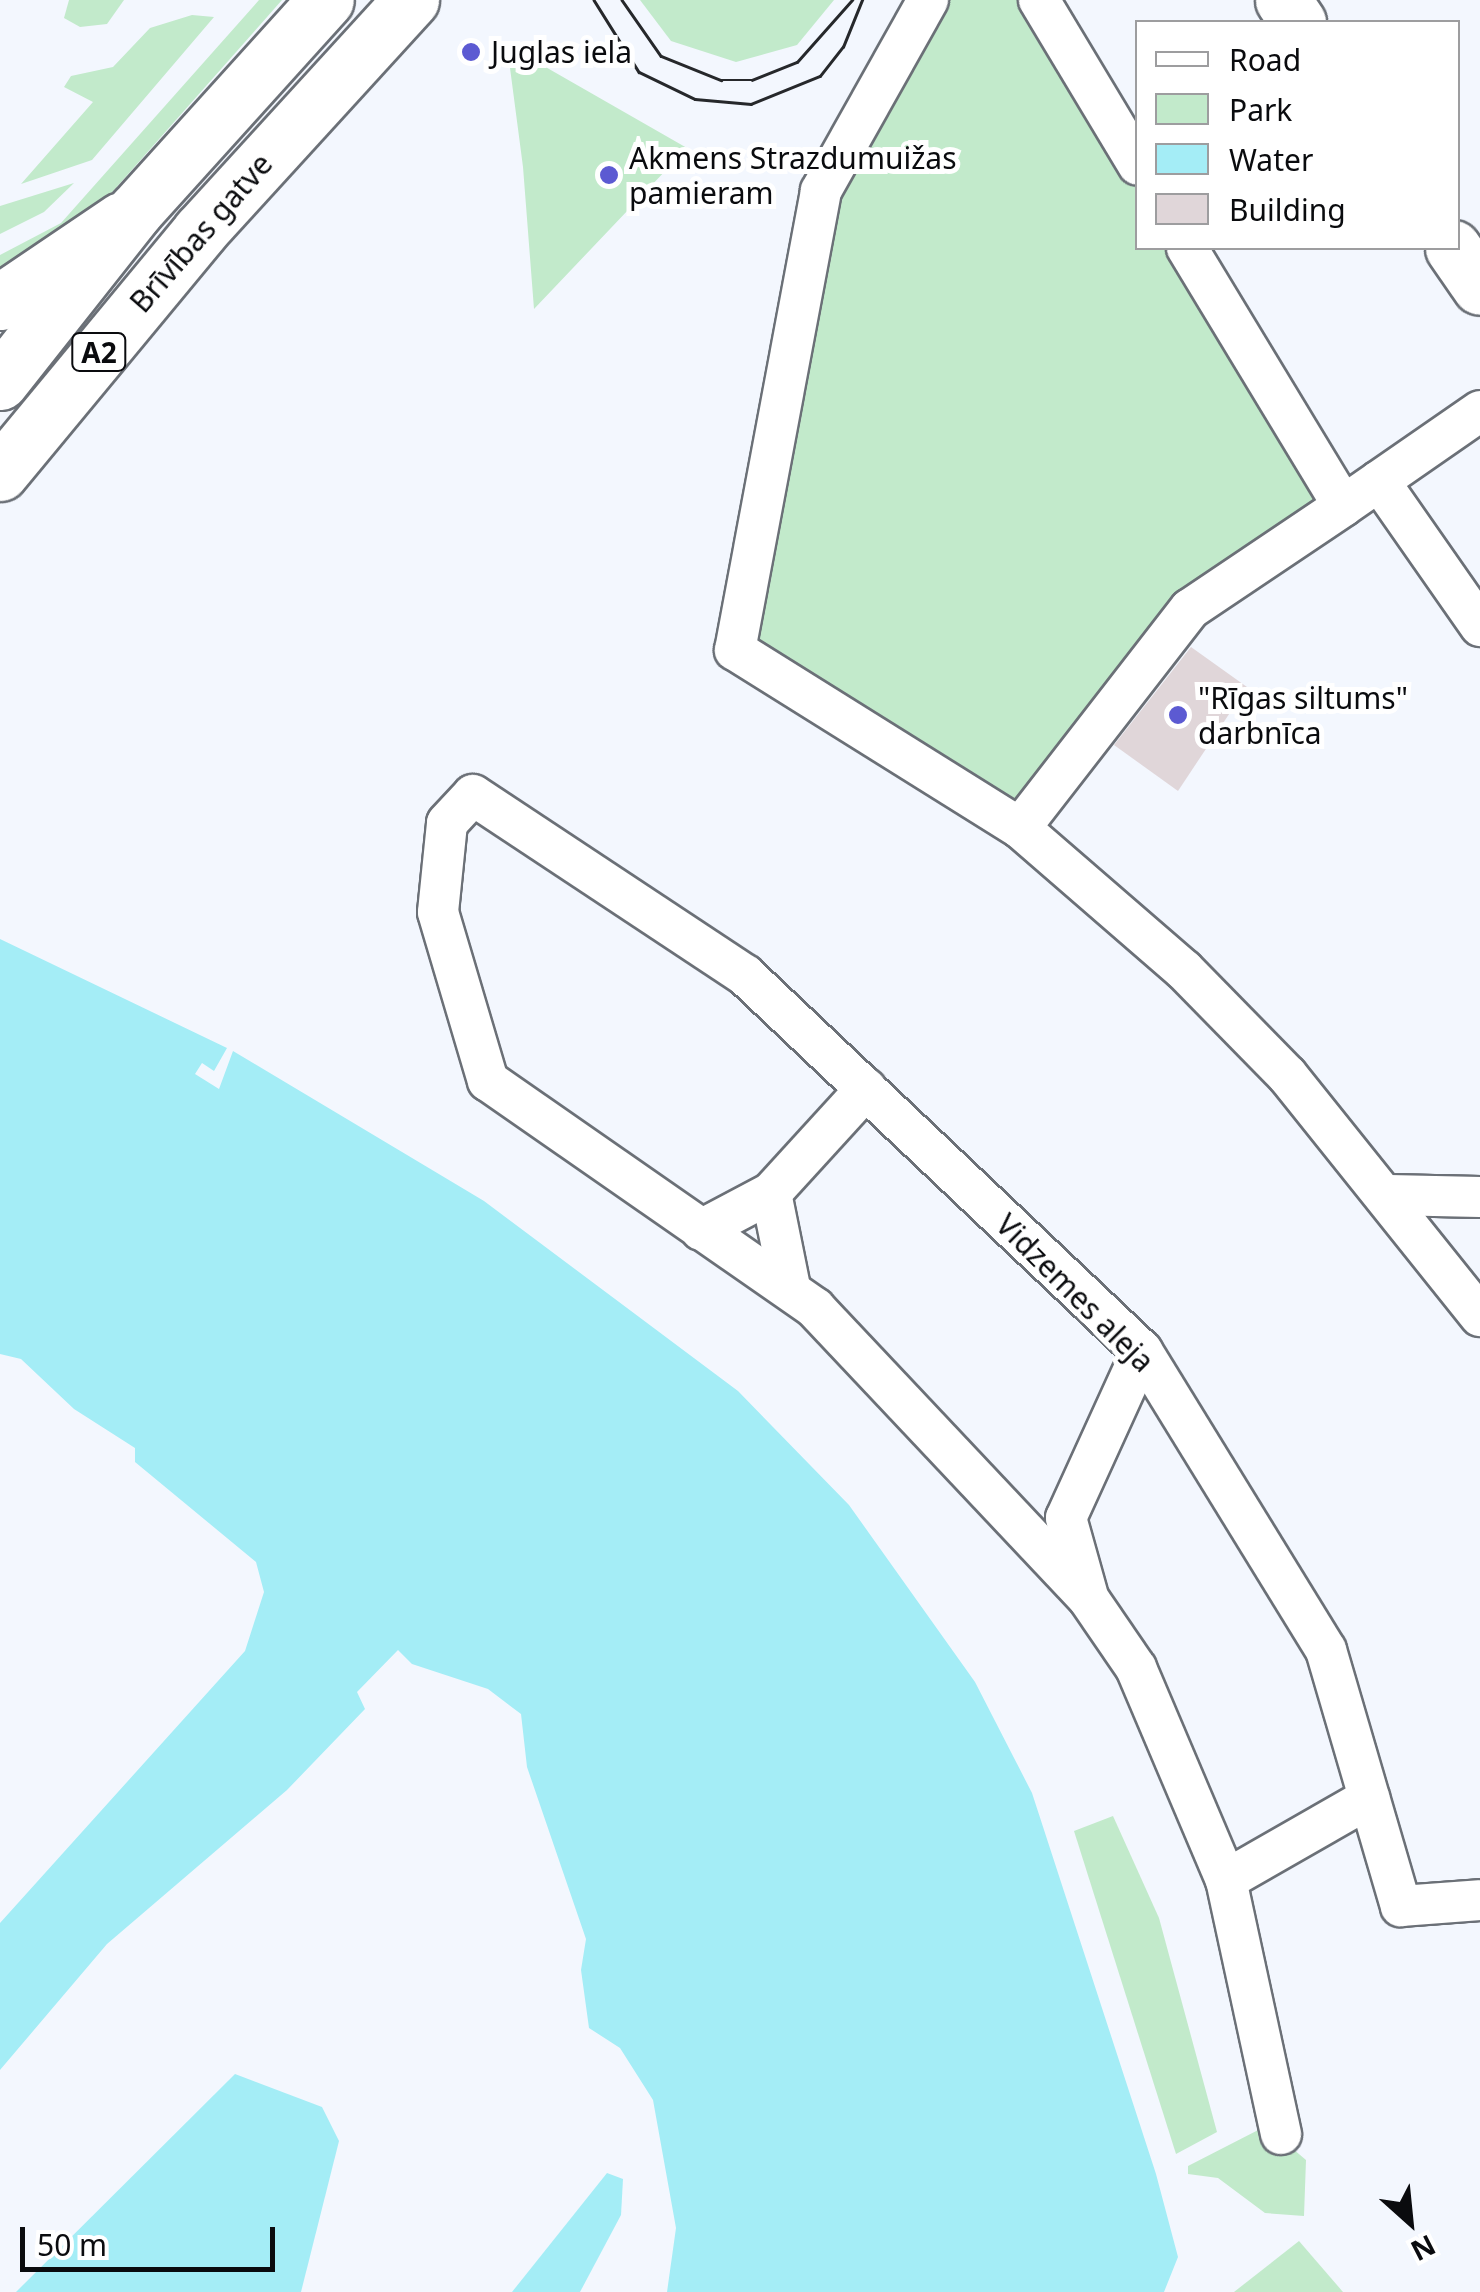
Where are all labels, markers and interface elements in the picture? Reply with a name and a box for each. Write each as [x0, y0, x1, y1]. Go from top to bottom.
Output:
legend [1135, 20, 1460, 250]
place label: Juglas iela [491, 34, 632, 70]
text: Road [1229, 39, 1301, 80]
marker: Juglas iela [460, 41, 482, 63]
text: Park [1229, 89, 1292, 130]
text: Water [1229, 139, 1313, 180]
place label: Akmens Strazdumuižas pamieram [629, 140, 957, 210]
street label: Brīvības gatve [122, 146, 280, 320]
marker: Akmens Strazdumuižas pamieram [598, 164, 620, 186]
text: Building [1229, 189, 1346, 230]
road number: A2 [69, 329, 129, 375]
place label: "Rīgas siltums" darbnīca [1198, 680, 1408, 750]
marker: "Rīgas siltums" darbnīca [1167, 704, 1189, 726]
street label: Vidzemes aleja [989, 1207, 1161, 1379]
north arrow [1360, 2172, 1460, 2272]
scale bar [25, 2207, 280, 2269]
text: 50 m [37, 2224, 107, 2265]
text: N [1405, 2227, 1442, 2271]

